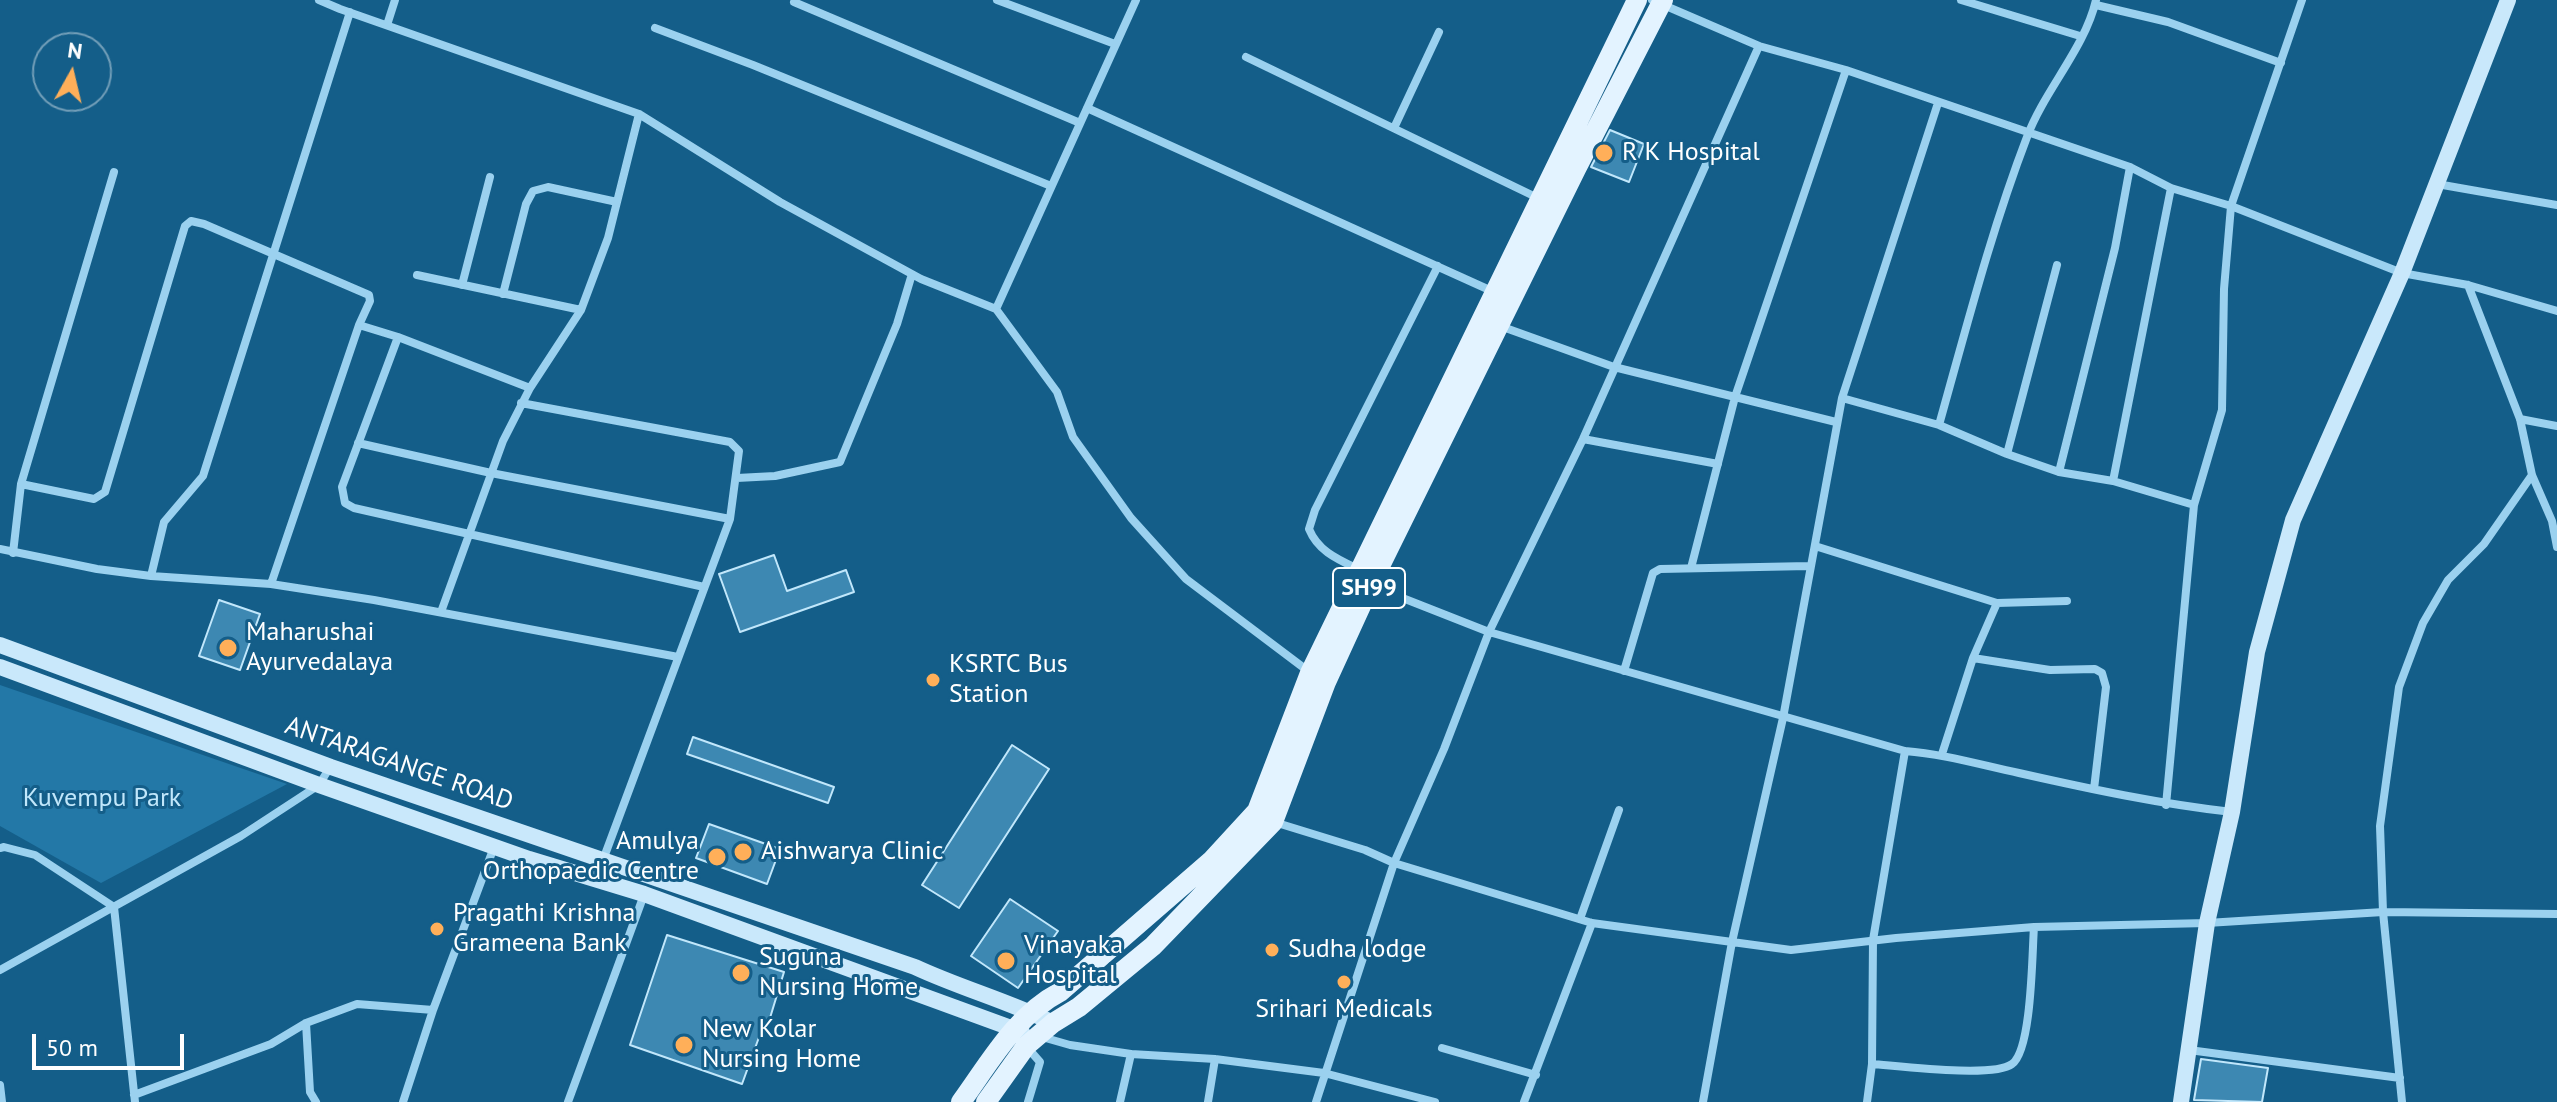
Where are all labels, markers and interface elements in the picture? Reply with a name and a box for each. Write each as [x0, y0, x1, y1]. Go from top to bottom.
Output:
north arrow [32, 32, 112, 112]
text: N [66, 35, 84, 65]
place label: R K Hospital [1622, 137, 1760, 169]
marker: R K Hospital [1593, 142, 1615, 164]
road number: SH99 [1333, 568, 1405, 608]
place label: Maharushai Ayurvedalaya [246, 617, 393, 678]
marker: Maharushai Ayurvedalaya [217, 637, 239, 659]
place label: KSRTC Bus Station [949, 649, 1068, 710]
marker: KSRTC Bus Station [924, 671, 942, 689]
street label: ANTARAGANGE ROAD [281, 710, 517, 818]
park label: Kuvempu Park [23, 783, 181, 815]
place label: Amulya Orthopaedic Centre [483, 826, 699, 888]
place label: Aishwarya Clinic [761, 836, 943, 868]
marker: Aishwarya Clinic [732, 841, 754, 863]
marker: Amulya Orthopaedic Centre [706, 846, 728, 868]
place label: Pragathi Krishna Grameena Bank [453, 898, 635, 960]
marker: Pragathi Krishna Grameena Bank [428, 920, 446, 938]
place label: Vinayaka Hospital [1024, 930, 1123, 992]
place label: Sudha lodge [1288, 934, 1427, 966]
marker: Sudha lodge [1263, 941, 1281, 959]
place label: Suguna Nursing Home [759, 942, 918, 1004]
marker: Vinayaka Hospital [995, 950, 1017, 972]
marker: Suguna Nursing Home [730, 962, 752, 984]
marker: Srihari Medicals [1335, 973, 1353, 991]
place label: Srihari Medicals [1255, 994, 1433, 1026]
place label: New Kolar Nursing Home [702, 1014, 861, 1076]
scale bar [36, 1018, 188, 1068]
text: 50 m [46, 1032, 98, 1063]
marker: New Kolar Nursing Home [673, 1034, 695, 1056]

